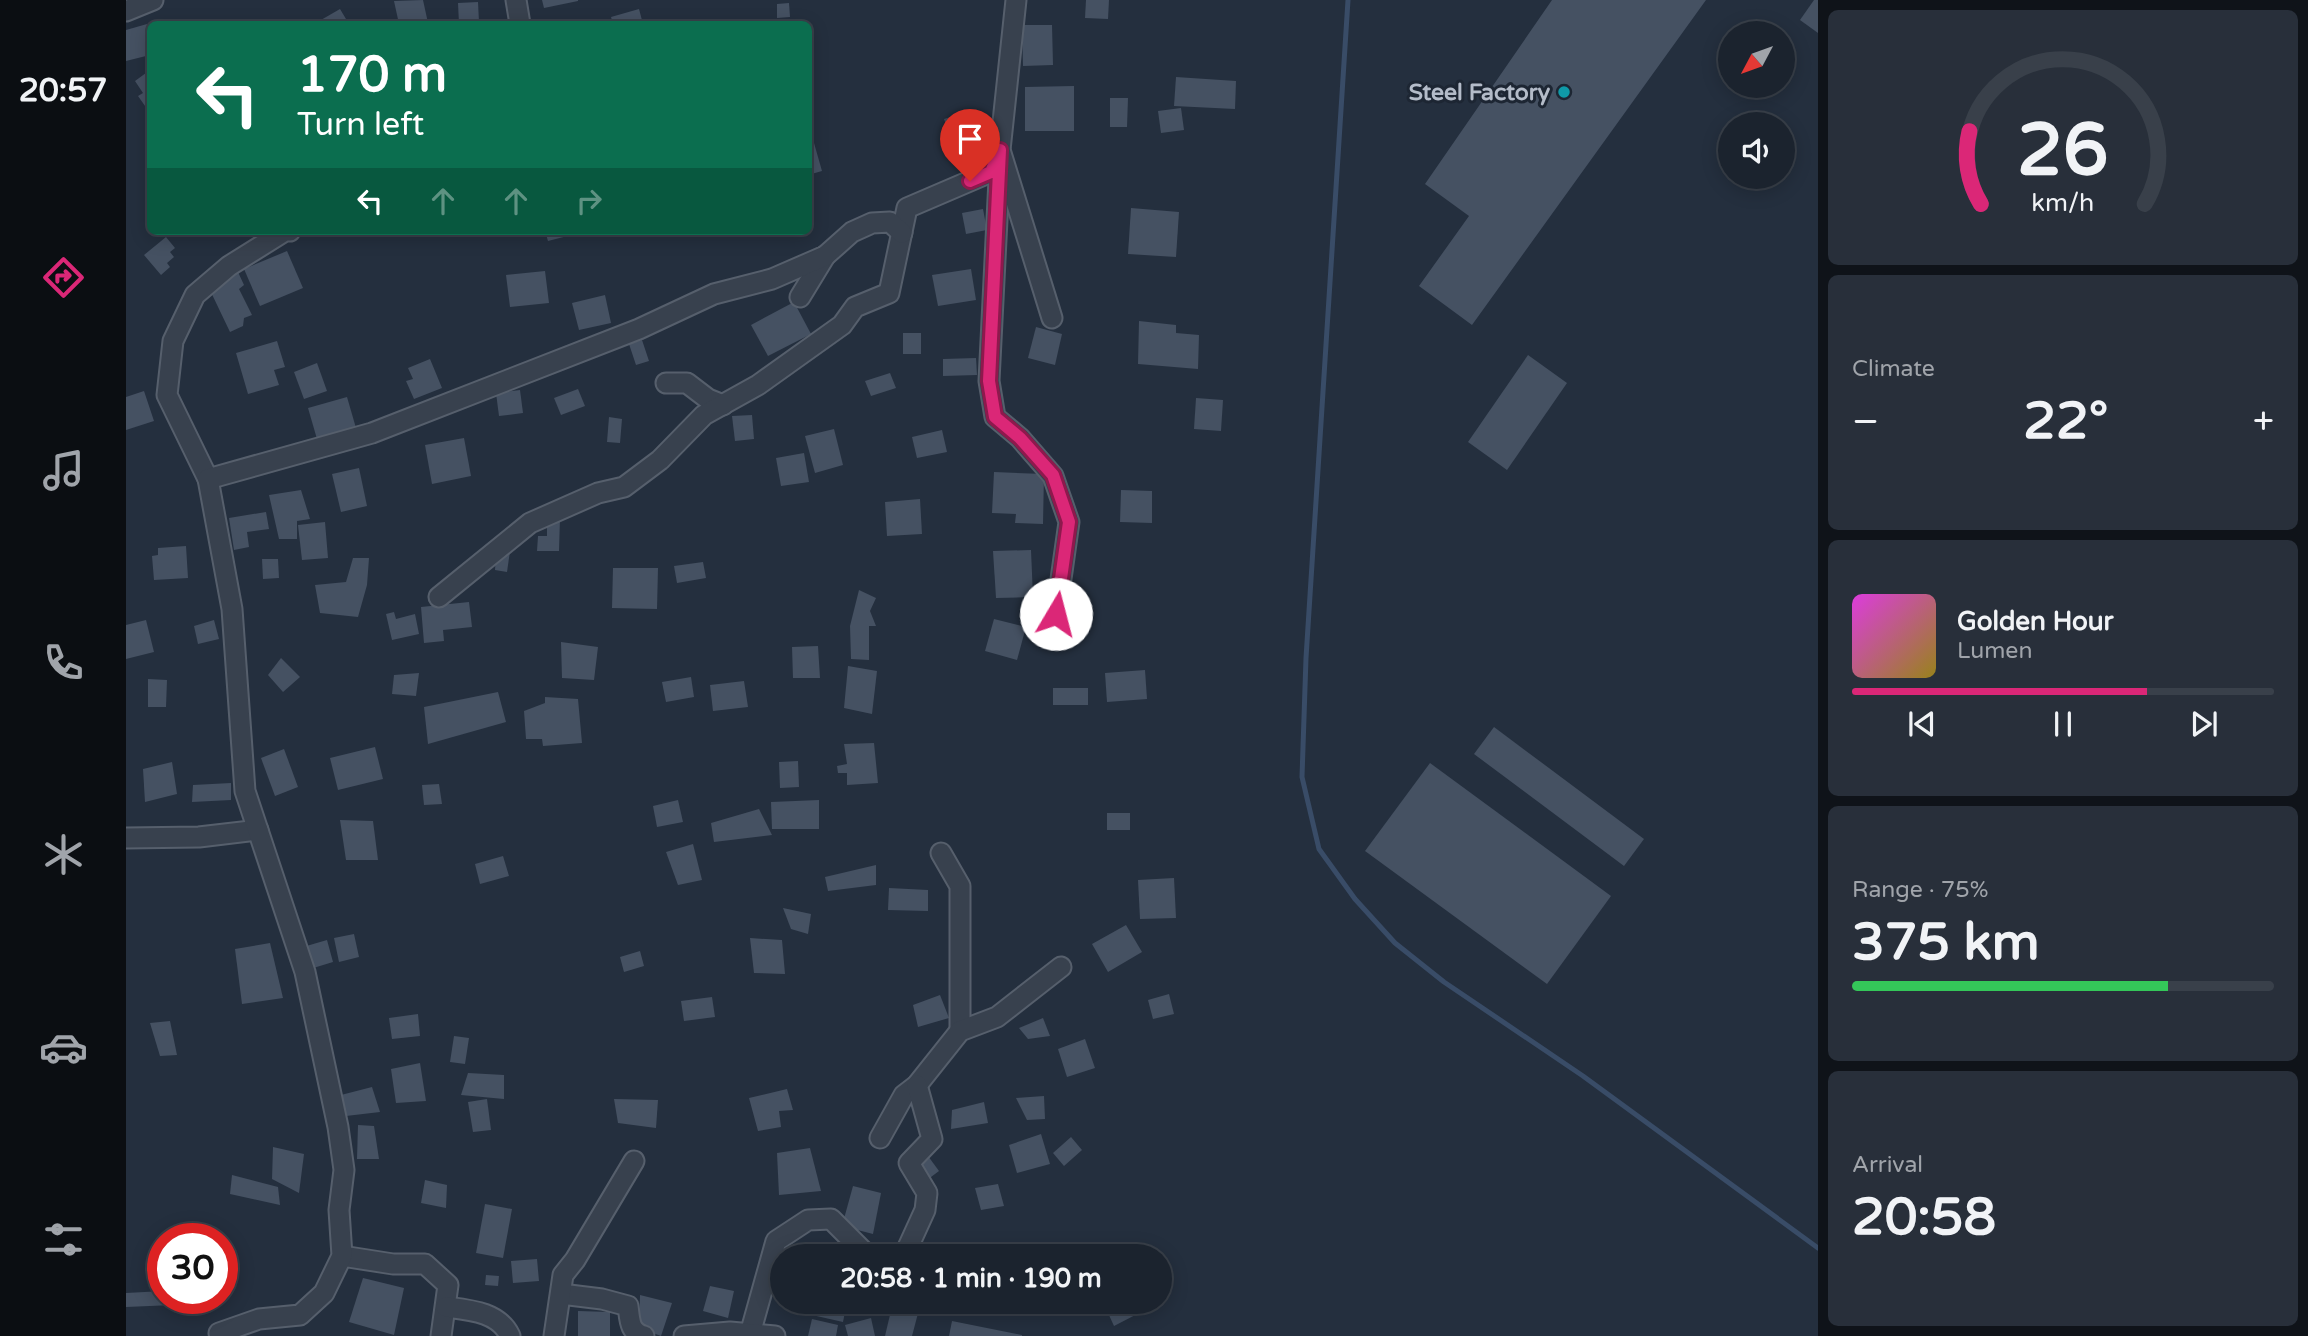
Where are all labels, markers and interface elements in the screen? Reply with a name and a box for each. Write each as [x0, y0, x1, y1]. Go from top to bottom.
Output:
north arrow [1718, 21, 1796, 98]
map controls [1718, 21, 1795, 189]
text: 170 m [297, 46, 447, 105]
icon: left [182, 49, 273, 140]
text: 20:57 [19, 72, 107, 110]
place label: Steel Factory [1409, 79, 1551, 107]
marker: Steel Factory [1556, 84, 1572, 100]
text: Turn left [297, 106, 424, 144]
text: 26 [2017, 107, 2109, 195]
pin [940, 109, 1000, 181]
button: sound [1718, 112, 1795, 189]
icon: arrive [951, 120, 989, 158]
icon: left [351, 182, 389, 220]
icon: ahead [424, 182, 462, 220]
icon: ahead [497, 182, 535, 220]
icon: right [570, 182, 608, 220]
text: km/h [2032, 187, 2094, 217]
icon: directions [39, 253, 88, 302]
text: Climate [1852, 355, 1935, 383]
text: 22° [2023, 390, 2108, 453]
text: − [1852, 399, 1879, 445]
text: + [2253, 399, 2274, 445]
icon: music [39, 446, 88, 495]
position arrow [1019, 577, 1093, 651]
text: Golden Hour [1957, 606, 2114, 637]
text: Lumen [1957, 637, 2032, 665]
icon: phone [39, 638, 88, 687]
icon: previous [1903, 705, 1941, 743]
icon: pause [2044, 705, 2082, 743]
icon: next [2185, 705, 2223, 743]
icon: climate [39, 830, 88, 879]
text: Range · 75% [1852, 876, 1988, 904]
text: 375 km [1852, 911, 2040, 974]
icon: car [39, 1023, 88, 1072]
text: Arrival [1852, 1151, 1923, 1179]
text: 20:58 [1852, 1186, 1996, 1249]
icon: filters [39, 1215, 88, 1264]
speed limit sign: 30 [147, 1223, 238, 1314]
text: 20:58 · 1 min · 190 m [840, 1263, 1102, 1294]

